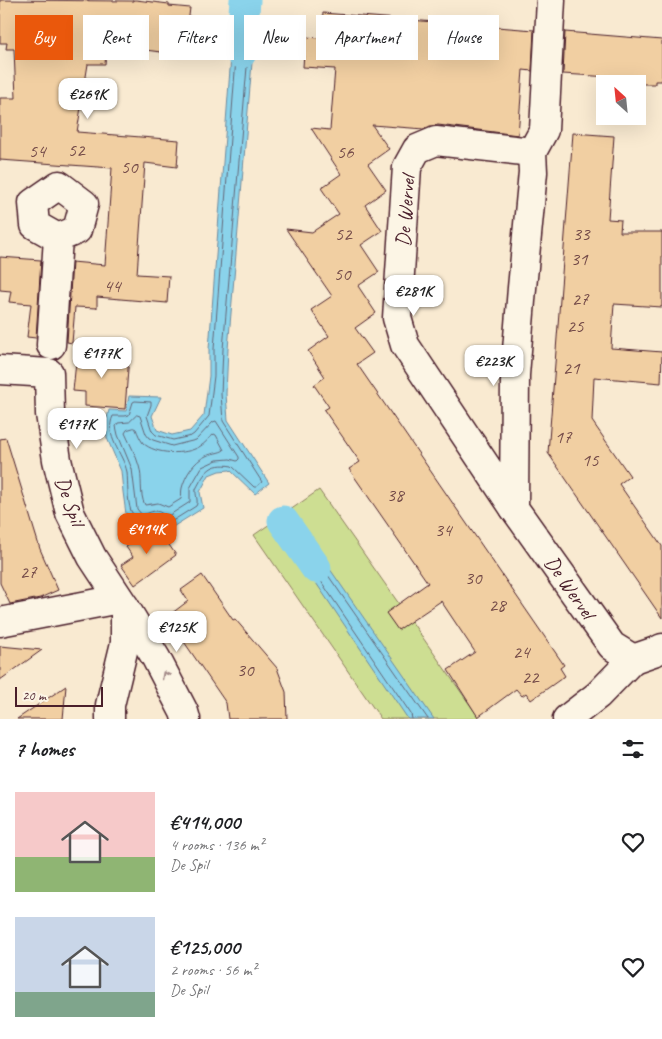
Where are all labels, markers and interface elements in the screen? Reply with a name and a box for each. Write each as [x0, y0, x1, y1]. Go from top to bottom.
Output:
chip: Buy [15, 15, 73, 60]
chip: Rent [83, 15, 149, 60]
chip: Filters [159, 15, 234, 60]
chip: New [244, 15, 306, 60]
chip: Apartment [316, 15, 418, 60]
chip: House [428, 15, 499, 60]
north arrow [596, 75, 646, 125]
map controls [596, 75, 646, 125]
pin: €269K [53, 78, 123, 120]
text: €269K [69, 84, 107, 104]
house number: 52 [67, 138, 86, 162]
house number: 54 [28, 139, 48, 163]
house number: 56 [336, 140, 355, 164]
house number: 50 [120, 155, 139, 179]
street label: De Wervel [390, 171, 421, 247]
house number: 52 [334, 222, 353, 246]
house number: 33 [572, 222, 591, 246]
house number: 31 [570, 247, 589, 271]
house number: 50 [333, 262, 352, 286]
house number: 44 [103, 274, 123, 298]
pin: €281K [379, 274, 449, 317]
text: €281K [396, 281, 432, 301]
house number: 27 [571, 287, 590, 311]
house number: 25 [566, 314, 585, 338]
pin: €177K [67, 336, 137, 379]
text: €177K [84, 343, 120, 363]
pin: €223K [459, 344, 529, 387]
text: €223K [476, 351, 512, 371]
house number: 21 [562, 356, 581, 380]
pin: €177K [42, 408, 112, 450]
text: €177K [59, 414, 95, 434]
house number: 17 [554, 425, 573, 449]
house number: 15 [581, 448, 600, 472]
street label: De Spil [50, 473, 92, 532]
house number: 38 [386, 483, 406, 507]
pin: €414K [112, 512, 182, 555]
house number: 34 [434, 518, 454, 542]
text: €414K [129, 519, 165, 539]
street label: De Wervel [539, 550, 603, 626]
house number: 27 [19, 560, 38, 584]
house number: 30 [464, 566, 483, 590]
house number: 28 [488, 593, 508, 617]
pin: €125K [142, 610, 212, 653]
text: €125K [159, 617, 195, 637]
house number: 24 [512, 640, 532, 664]
house number: 30 [236, 658, 255, 682]
house number: 22 [521, 665, 540, 689]
one-way arrow [161, 672, 171, 681]
scale bar [15, 684, 102, 707]
text: 20 m [22, 687, 46, 704]
icon: filters [619, 735, 647, 763]
text: 7 homes [15, 736, 74, 762]
text: €414,000 [170, 809, 240, 835]
icon: home [55, 812, 115, 872]
icon: heart [619, 828, 647, 856]
text: 4 rooms · 136 m² [170, 835, 264, 855]
text: De Spil [170, 855, 208, 875]
text: €125,000 [170, 934, 240, 960]
icon: home [55, 937, 115, 997]
icon: heart [619, 953, 647, 981]
text: 2 rooms · 56 m² [170, 960, 256, 980]
text: De Spil [170, 980, 208, 1000]

